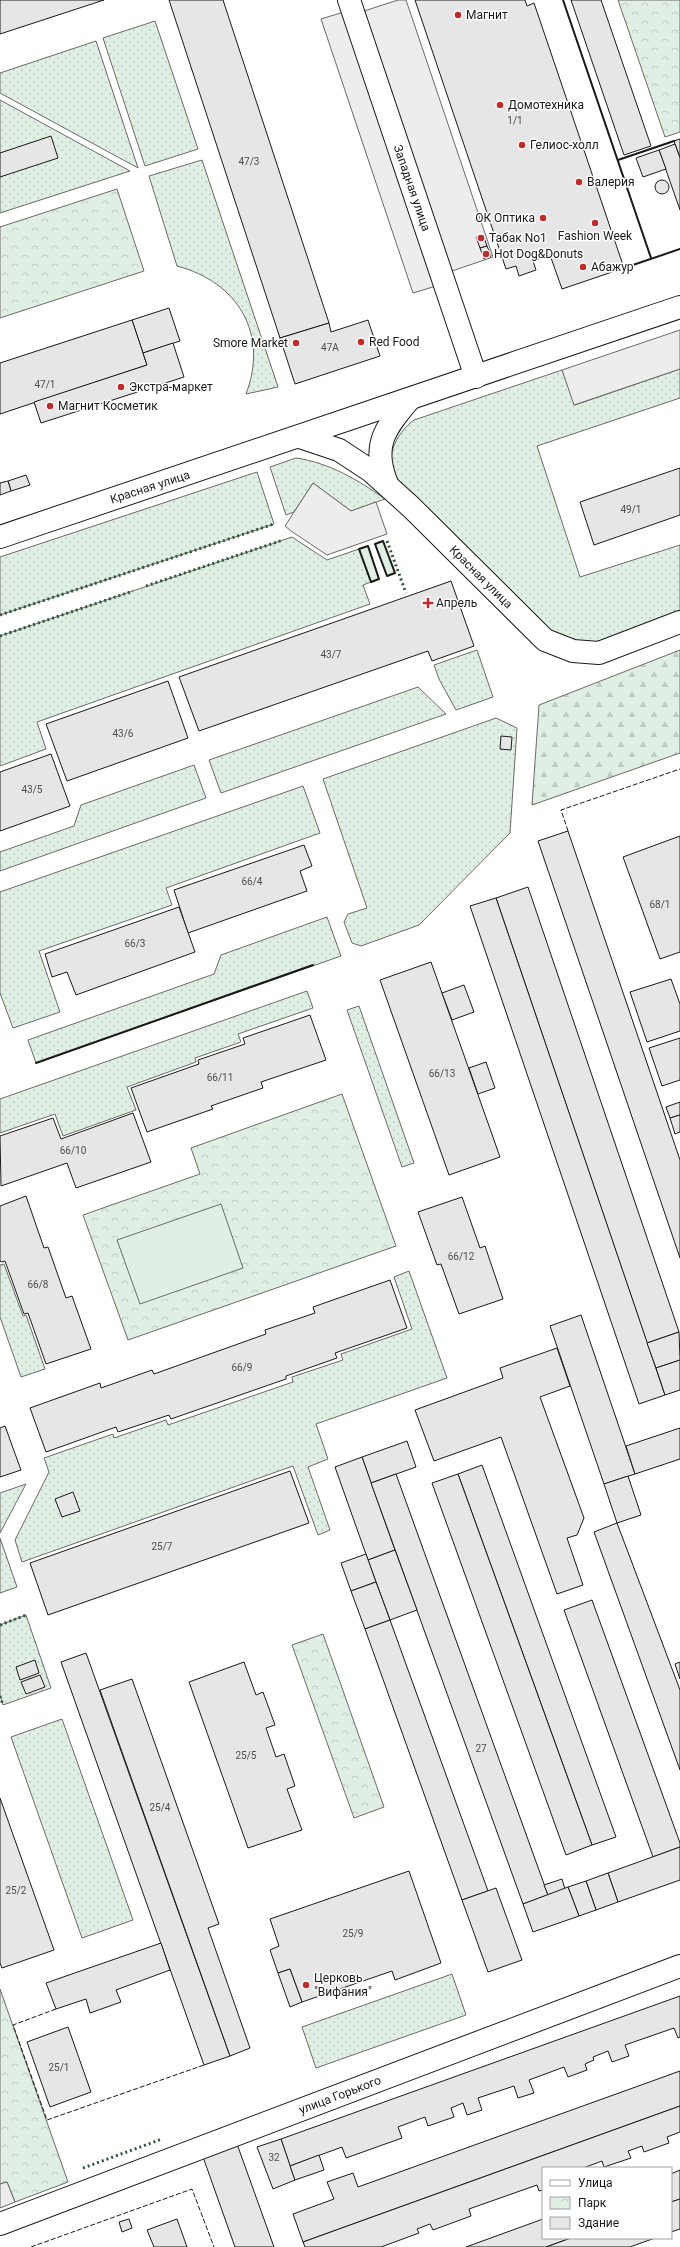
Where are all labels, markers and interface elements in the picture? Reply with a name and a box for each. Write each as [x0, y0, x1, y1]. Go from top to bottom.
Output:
place label: Магнит [466, 8, 508, 22]
marker: Магнит [453, 10, 463, 20]
place label: Домотехника [508, 98, 584, 112]
marker: Домотехника [495, 100, 505, 110]
house number: 1/1 [507, 115, 523, 126]
place label: Гелиос-холл [530, 138, 599, 152]
marker: Гелиос-холл [517, 140, 527, 150]
street label: Западная улица [391, 143, 433, 233]
house number: 47/3 [239, 156, 260, 167]
place label: Валерия [587, 175, 635, 189]
marker: Валерия [574, 177, 584, 187]
place label: ОК Оптика [475, 211, 535, 225]
marker: ОК Оптика [538, 213, 548, 223]
marker: Fashion Week [590, 218, 600, 228]
place label: Fashion Week [558, 229, 633, 243]
place label: Табак No1 [489, 231, 547, 245]
marker: Табак No1 [476, 233, 486, 243]
place label: Hot Dog&Donuts [494, 247, 583, 261]
marker: Hot Dog&Donuts [481, 249, 491, 259]
place label: Абажур [591, 260, 634, 274]
marker: Абажур [578, 262, 588, 272]
place label: Red Food [369, 335, 419, 349]
place label: Smore Market [213, 336, 288, 350]
marker: Red Food [356, 337, 366, 347]
marker: Smore Market [291, 338, 301, 348]
house number: 47А [321, 342, 339, 353]
house number: 47/1 [35, 379, 56, 390]
place label: Экстра-маркет [129, 380, 213, 394]
marker: Экстра-маркет [116, 382, 126, 392]
place label: Магнит Косметик [58, 399, 158, 413]
marker: Магнит Косметик [45, 401, 55, 411]
street label: Красная улица [108, 468, 192, 506]
house number: 49/1 [621, 504, 642, 515]
street label: Красная улица [447, 543, 515, 611]
place label: Апрель [436, 596, 477, 610]
marker: Апрель [423, 598, 433, 608]
house number: 43/7 [321, 649, 342, 660]
house number: 43/6 [113, 728, 134, 739]
house number: 43/5 [22, 784, 43, 795]
house number: 66/4 [242, 876, 263, 887]
house number: 68/1 [650, 899, 671, 910]
house number: 66/3 [125, 938, 146, 949]
house number: 66/13 [429, 1068, 455, 1079]
house number: 66/11 [207, 1072, 233, 1083]
house number: 66/10 [60, 1145, 87, 1156]
house number: 66/12 [448, 1251, 475, 1262]
house number: 66/8 [28, 1279, 49, 1290]
house number: 66/9 [232, 1362, 253, 1373]
house number: 25/7 [152, 1541, 173, 1552]
house number: 27 [475, 1743, 487, 1754]
house number: 25/5 [236, 1750, 257, 1761]
house number: 25/4 [150, 1802, 171, 1813]
house number: 25/2 [6, 1885, 27, 1896]
house number: 25/9 [343, 1928, 364, 1939]
place label: Церковь "Вифания" [314, 1971, 372, 1999]
marker: Церковь "Вифания" [301, 1980, 311, 1990]
house number: 25/1 [49, 2062, 70, 2073]
street label: улица Горького [297, 2073, 383, 2117]
house number: 32 [268, 2152, 280, 2163]
legend [542, 2167, 672, 2239]
text: Улица [578, 2176, 613, 2190]
text: Парк [578, 2196, 607, 2210]
text: Здание [578, 2216, 619, 2230]

